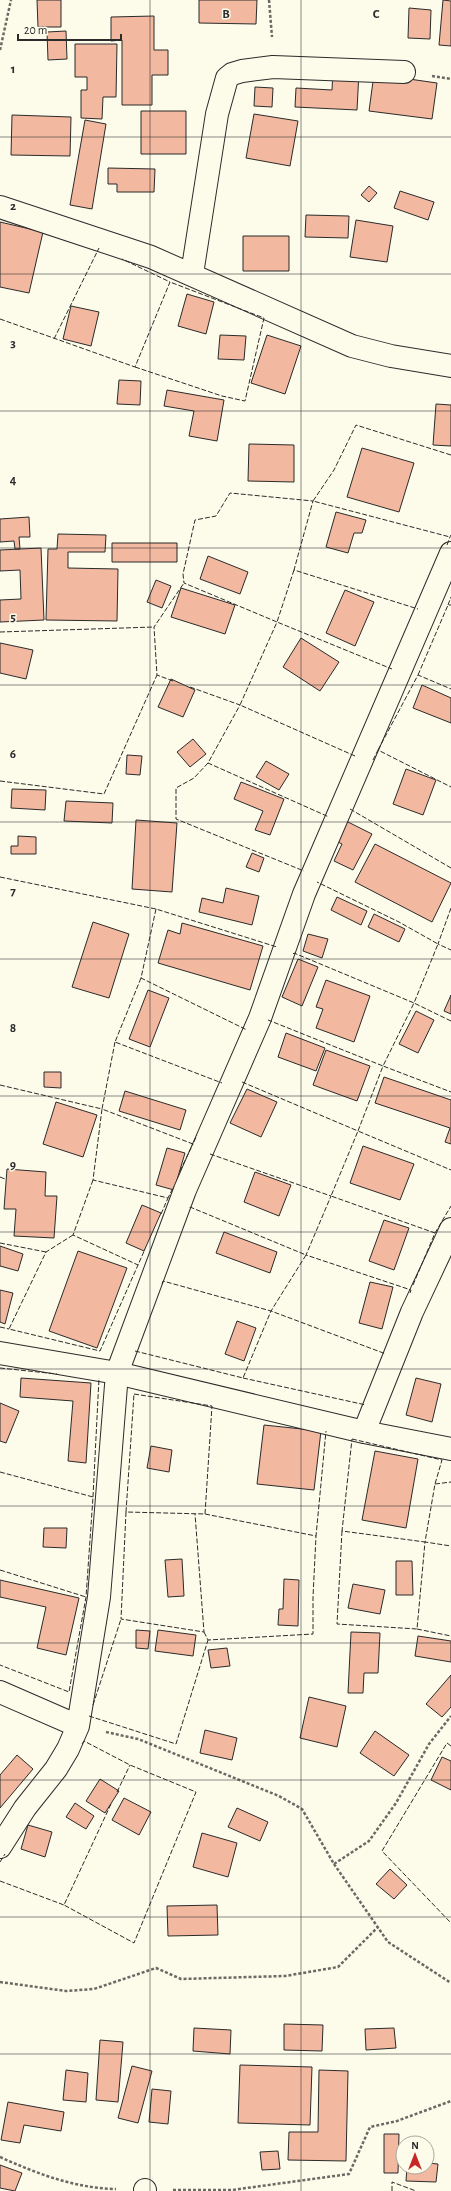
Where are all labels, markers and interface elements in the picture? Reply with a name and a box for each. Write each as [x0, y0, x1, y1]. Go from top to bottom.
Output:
text: B [222, 8, 230, 21]
text: C [373, 8, 380, 21]
scale bar [18, 16, 121, 42]
text: 20 m [24, 24, 47, 36]
text: 1 [11, 63, 15, 76]
text: 2 [10, 200, 16, 213]
text: 3 [10, 337, 16, 350]
text: 4 [10, 474, 17, 487]
text: 5 [10, 611, 16, 624]
text: 6 [10, 748, 16, 761]
text: 7 [10, 885, 16, 898]
text: 8 [10, 1022, 16, 1035]
text: 9 [10, 1159, 16, 1172]
north arrow [395, 2135, 435, 2175]
text: N [411, 2140, 419, 2151]

